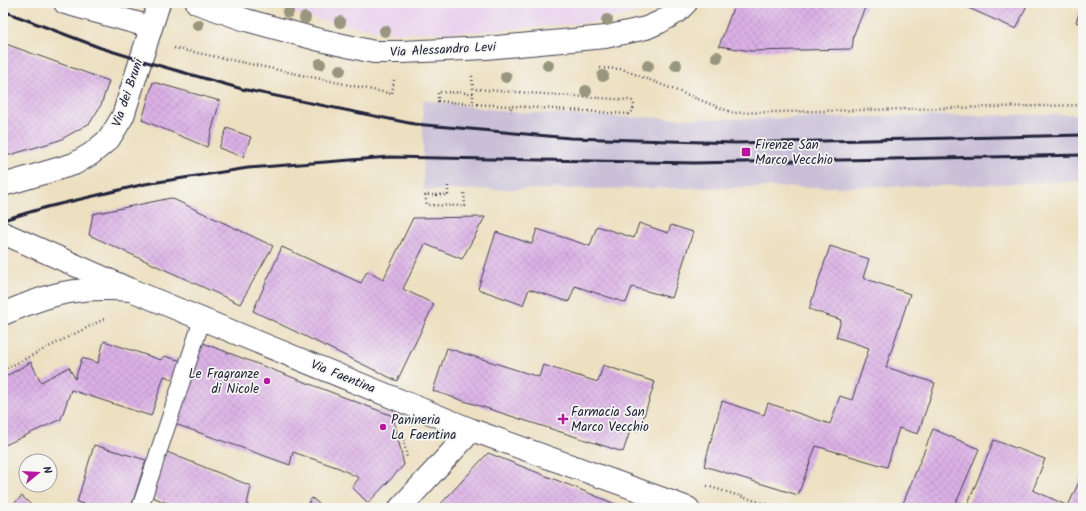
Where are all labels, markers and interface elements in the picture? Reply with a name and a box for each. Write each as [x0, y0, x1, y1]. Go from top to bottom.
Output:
street label: Via Alessandro Levi [390, 37, 497, 63]
street label: Via dei Bruni [107, 55, 150, 130]
place label: Firenze San Marco Vecchio [755, 135, 833, 171]
marker: Firenze San Marco Vecchio [740, 146, 752, 158]
street label: Via Faentina [307, 354, 379, 400]
place label: Le Fragranze di Nicole [189, 364, 259, 400]
marker: Le Fragranze di Nicole [262, 376, 272, 386]
place label: Farmacia San Marco Vecchio [571, 402, 649, 438]
place label: Panineria La Faentina [391, 410, 456, 446]
marker: Farmacia San Marco Vecchio [558, 414, 568, 424]
marker: Panineria La Faentina [378, 422, 388, 432]
north arrow [18, 453, 58, 493]
text: N [37, 464, 56, 476]

